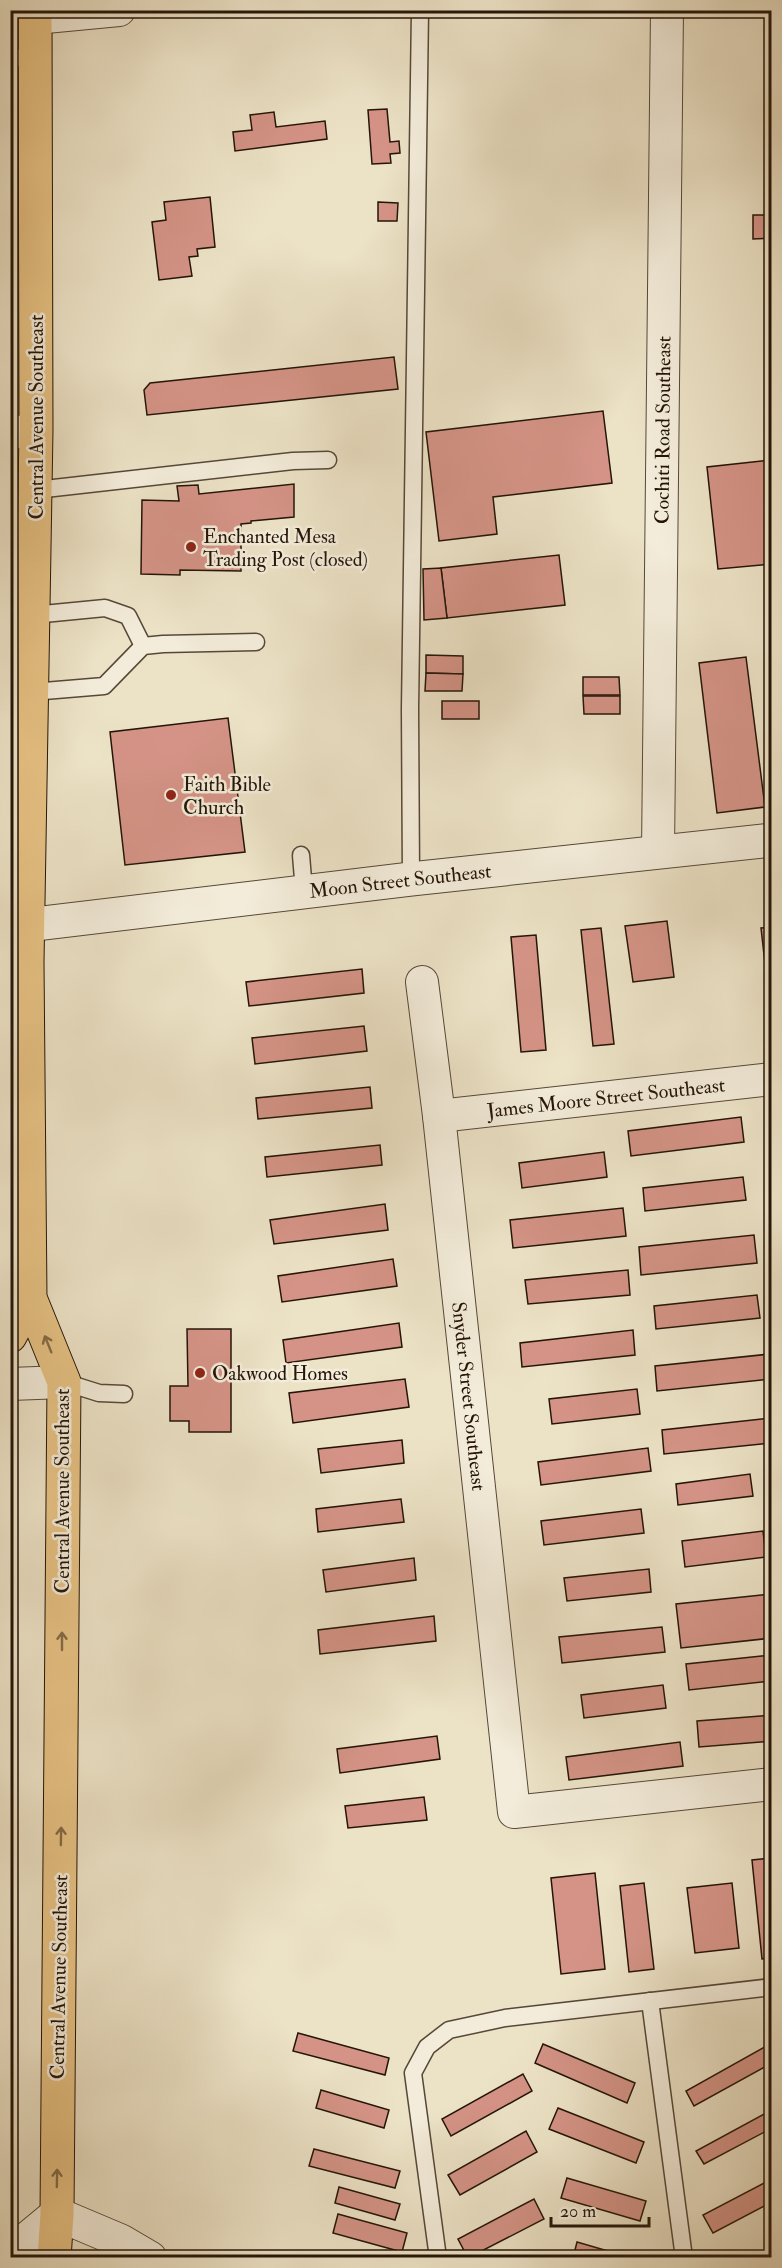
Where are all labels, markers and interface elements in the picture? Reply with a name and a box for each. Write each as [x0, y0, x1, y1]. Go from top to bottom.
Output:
street label: Central Avenue Southeast [24, 314, 49, 519]
street label: Cochiti Road Southeast [649, 335, 676, 524]
place label: Enchanted Mesa Trading Post (closed) [203, 524, 368, 572]
marker: Enchanted Mesa Trading Post (closed) [184, 540, 198, 554]
place label: Faith Bible Church [183, 772, 271, 820]
marker: Faith Bible Church [164, 788, 178, 802]
street label: Moon Street Southeast [308, 858, 493, 904]
street label: James Moore Street Southeast [485, 1072, 727, 1123]
street label: Snyder Street Southeast [447, 1300, 492, 1493]
one-way arrow [42, 1335, 53, 1354]
place label: Oakwood Homes [212, 1361, 348, 1386]
marker: Oakwood Homes [193, 1366, 207, 1380]
street label: Central Avenue Southeast [50, 1388, 75, 1593]
one-way arrow [56, 1632, 68, 1652]
one-way arrow [55, 1827, 66, 1847]
street label: Central Avenue Southeast [45, 1874, 73, 2080]
one-way arrow [51, 2169, 63, 2189]
scale bar [551, 2190, 648, 2228]
text: 20 m [560, 2200, 596, 2223]

